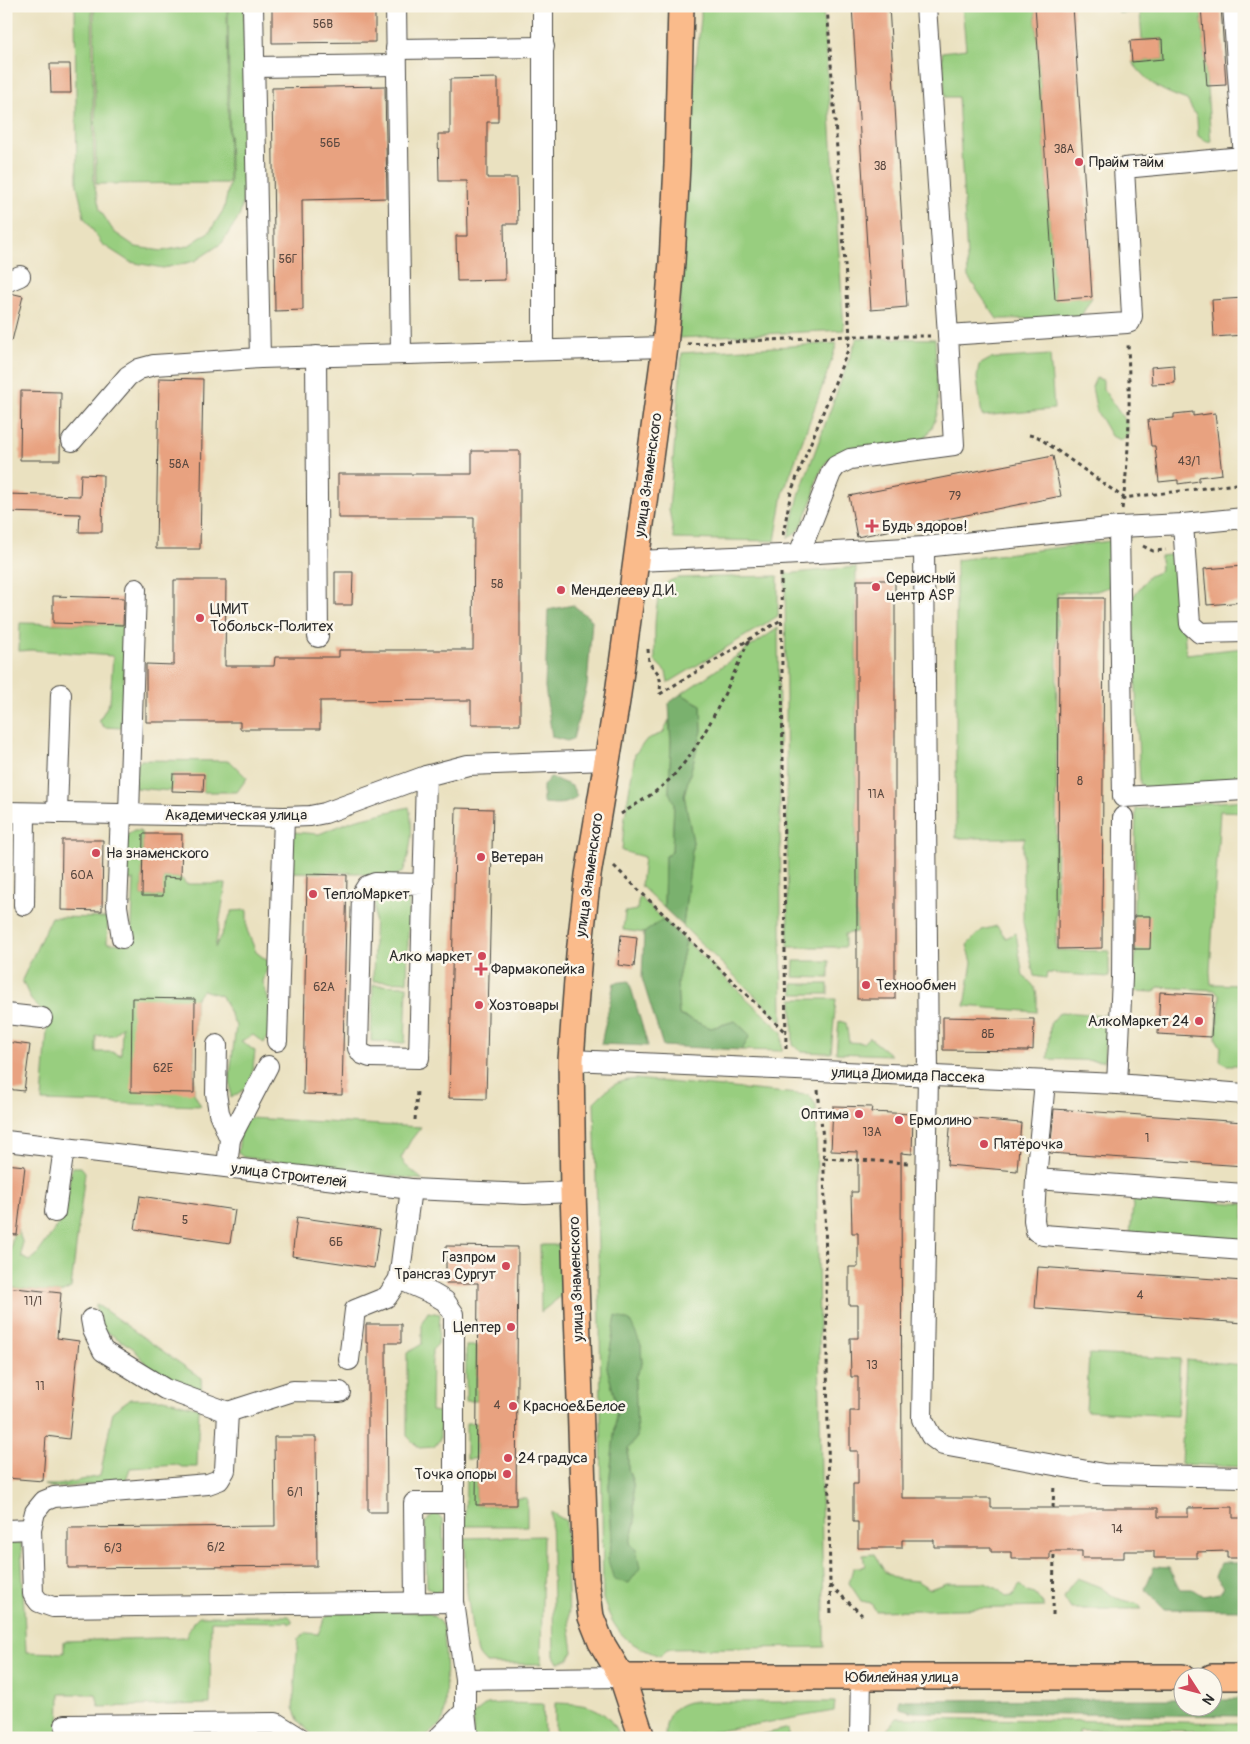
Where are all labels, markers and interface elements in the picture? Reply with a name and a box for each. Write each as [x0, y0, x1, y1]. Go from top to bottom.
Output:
house number: 56В [313, 17, 333, 32]
house number: 56Б [320, 136, 340, 151]
house number: 38А [1054, 142, 1074, 157]
place label: Прайм тайм [1089, 153, 1164, 172]
marker: Прайм тайм [1073, 156, 1085, 168]
house number: 38 [874, 159, 886, 174]
house number: 56Г [278, 252, 298, 267]
street label: улица Знаменского [630, 412, 667, 539]
house number: 43/1 [1178, 454, 1200, 469]
house number: 58А [169, 457, 189, 472]
house number: 79 [949, 489, 961, 504]
place label: Будь здоров! [882, 517, 968, 536]
marker: Будь здоров! [866, 520, 878, 532]
place label: Сервисный центр ASP [886, 569, 956, 605]
house number: 58 [491, 577, 503, 592]
place label: Менделееву Д.И. [571, 581, 677, 600]
marker: Сервисный центр ASP [870, 581, 882, 593]
marker: Менделееву Д.И. [555, 584, 567, 596]
place label: ЦМИТ Тобольск-Политех [210, 600, 334, 636]
marker: ЦМИТ Тобольск-Политех [194, 612, 206, 624]
house number: 8 [1077, 774, 1083, 789]
house number: 11А [867, 787, 885, 802]
street label: Академическая улица [165, 806, 307, 825]
street label: улица Знаменского [571, 812, 608, 939]
place label: На знаменского [106, 844, 209, 863]
marker: На знаменского [90, 847, 102, 859]
place label: Ветеран [491, 848, 543, 867]
marker: Ветеран [475, 851, 487, 863]
house number: 60А [71, 868, 94, 883]
place label: ТеплоМаркет [323, 885, 410, 904]
marker: ТеплоМаркет [307, 888, 319, 900]
place label: Алко маркет [389, 947, 472, 966]
marker: Алко маркет [476, 950, 488, 962]
place label: Фармакопейка [491, 960, 585, 979]
marker: Фармакопейка [475, 963, 487, 975]
place label: Технообмен [876, 976, 956, 995]
marker: Технообмен [860, 979, 872, 991]
house number: 62А [313, 980, 335, 995]
place label: Хозтовары [489, 996, 559, 1015]
marker: Хозтовары [473, 999, 485, 1011]
place label: АлкоМаркет 24 [1088, 1012, 1189, 1031]
marker: АлкоМаркет 24 [1193, 1015, 1205, 1027]
house number: 8Б [981, 1027, 995, 1042]
house number: 62Е [153, 1061, 173, 1076]
street label: улица Диомида Пассека [830, 1063, 985, 1088]
place label: Оптима [801, 1105, 849, 1124]
marker: Оптима [853, 1108, 865, 1120]
place label: Ермолино [909, 1111, 972, 1130]
marker: Ермолино [893, 1114, 905, 1126]
house number: 13А [862, 1125, 882, 1140]
house number: 1 [1145, 1131, 1149, 1146]
place label: Пятёрочка [994, 1135, 1063, 1154]
marker: Пятёрочка [978, 1138, 990, 1150]
street label: улица Строителей [229, 1159, 348, 1192]
house number: 5 [182, 1213, 188, 1228]
street label: улица Знаменского [565, 1216, 588, 1343]
house number: 6Б [329, 1235, 343, 1250]
place label: Газпром Трансгаз Сургут [394, 1248, 496, 1284]
marker: Газпром Трансгаз Сургут [500, 1260, 512, 1272]
house number: 4 [1137, 1288, 1144, 1303]
house number: 11/1 [24, 1294, 42, 1309]
place label: Цептер [453, 1318, 501, 1337]
marker: Цептер [505, 1321, 517, 1333]
house number: 13 [866, 1358, 878, 1373]
house number: 11 [35, 1379, 45, 1394]
place label: Красное&Белое [523, 1397, 626, 1416]
house number: 4 [494, 1398, 501, 1413]
marker: Красное&Белое [507, 1400, 519, 1412]
place label: 24 градуса [518, 1449, 588, 1468]
marker: 24 градуса [502, 1452, 514, 1464]
place label: Точка опоры [415, 1465, 497, 1484]
marker: Точка опоры [501, 1468, 513, 1480]
house number: 6/1 [287, 1485, 303, 1500]
house number: 14 [1111, 1522, 1123, 1537]
house number: 6/2 [207, 1540, 225, 1555]
house number: 6/3 [104, 1541, 122, 1556]
north arrow [1172, 1666, 1222, 1716]
street label: Юбилейная улица [846, 1668, 958, 1687]
text: N [1198, 1691, 1218, 1708]

